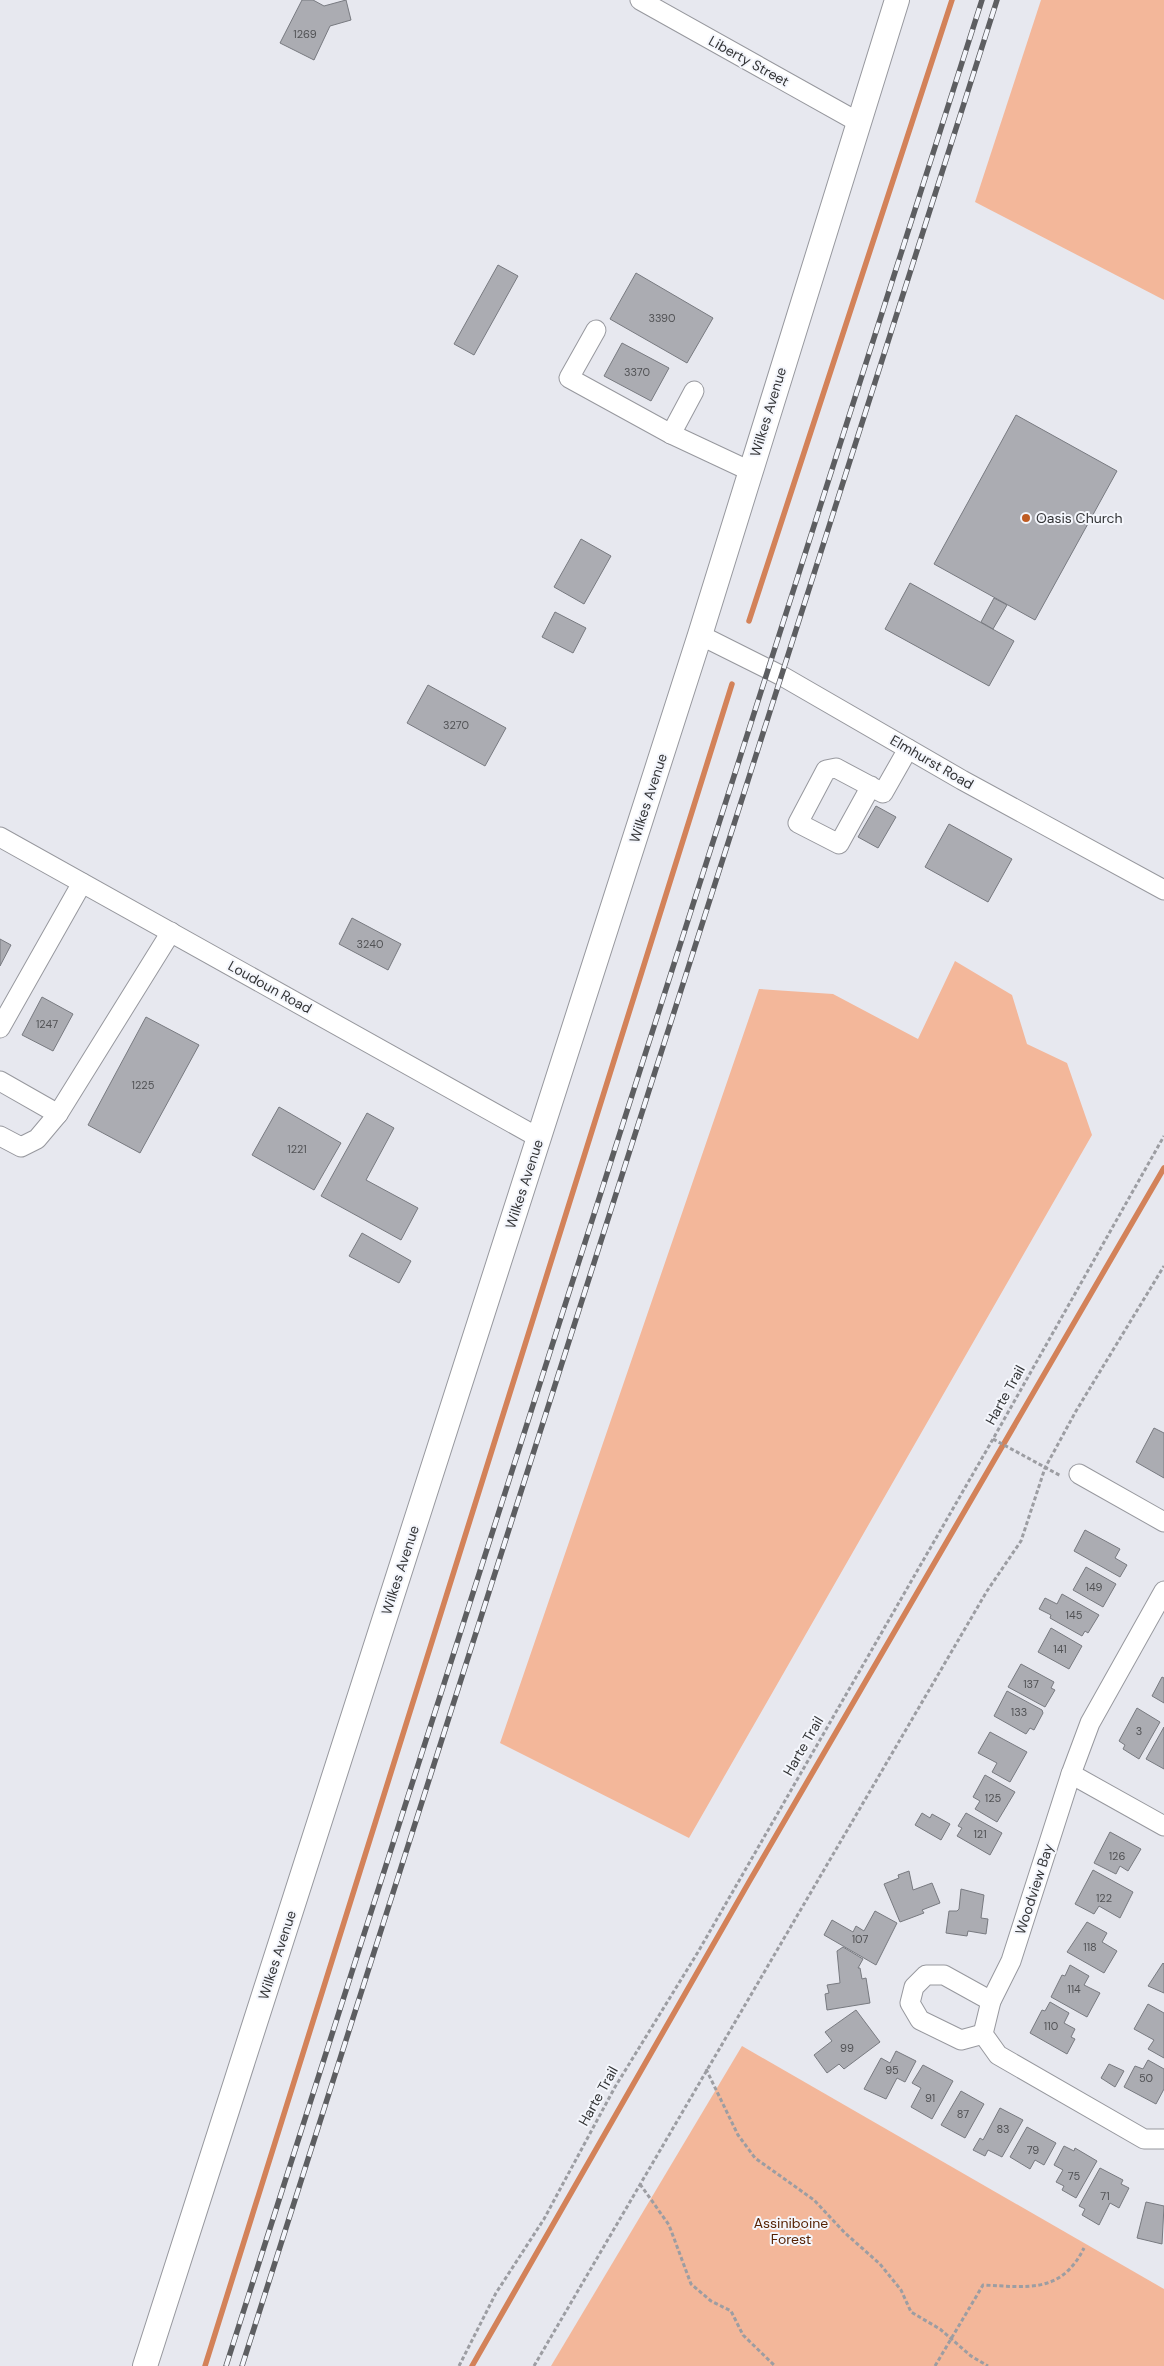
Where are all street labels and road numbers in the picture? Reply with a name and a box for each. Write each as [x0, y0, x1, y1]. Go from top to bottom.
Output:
street label: Liberty Street [706, 31, 792, 91]
street label: Wilkes Avenue [746, 365, 790, 459]
street label: Elmhurst Road [887, 731, 977, 793]
street label: Wilkes Avenue [625, 751, 671, 845]
street label: Loudoun Road [225, 957, 315, 1017]
street label: Wilkes Avenue [501, 1137, 547, 1231]
street label: Harte Trail [981, 1362, 1029, 1428]
street label: Wilkes Avenue [377, 1523, 423, 1617]
street label: Harte Trail [779, 1713, 827, 1779]
street label: Woodview Bay [1011, 1841, 1057, 1937]
street label: Wilkes Avenue [254, 1908, 300, 2002]
street label: Harte Trail [574, 2063, 622, 2129]

